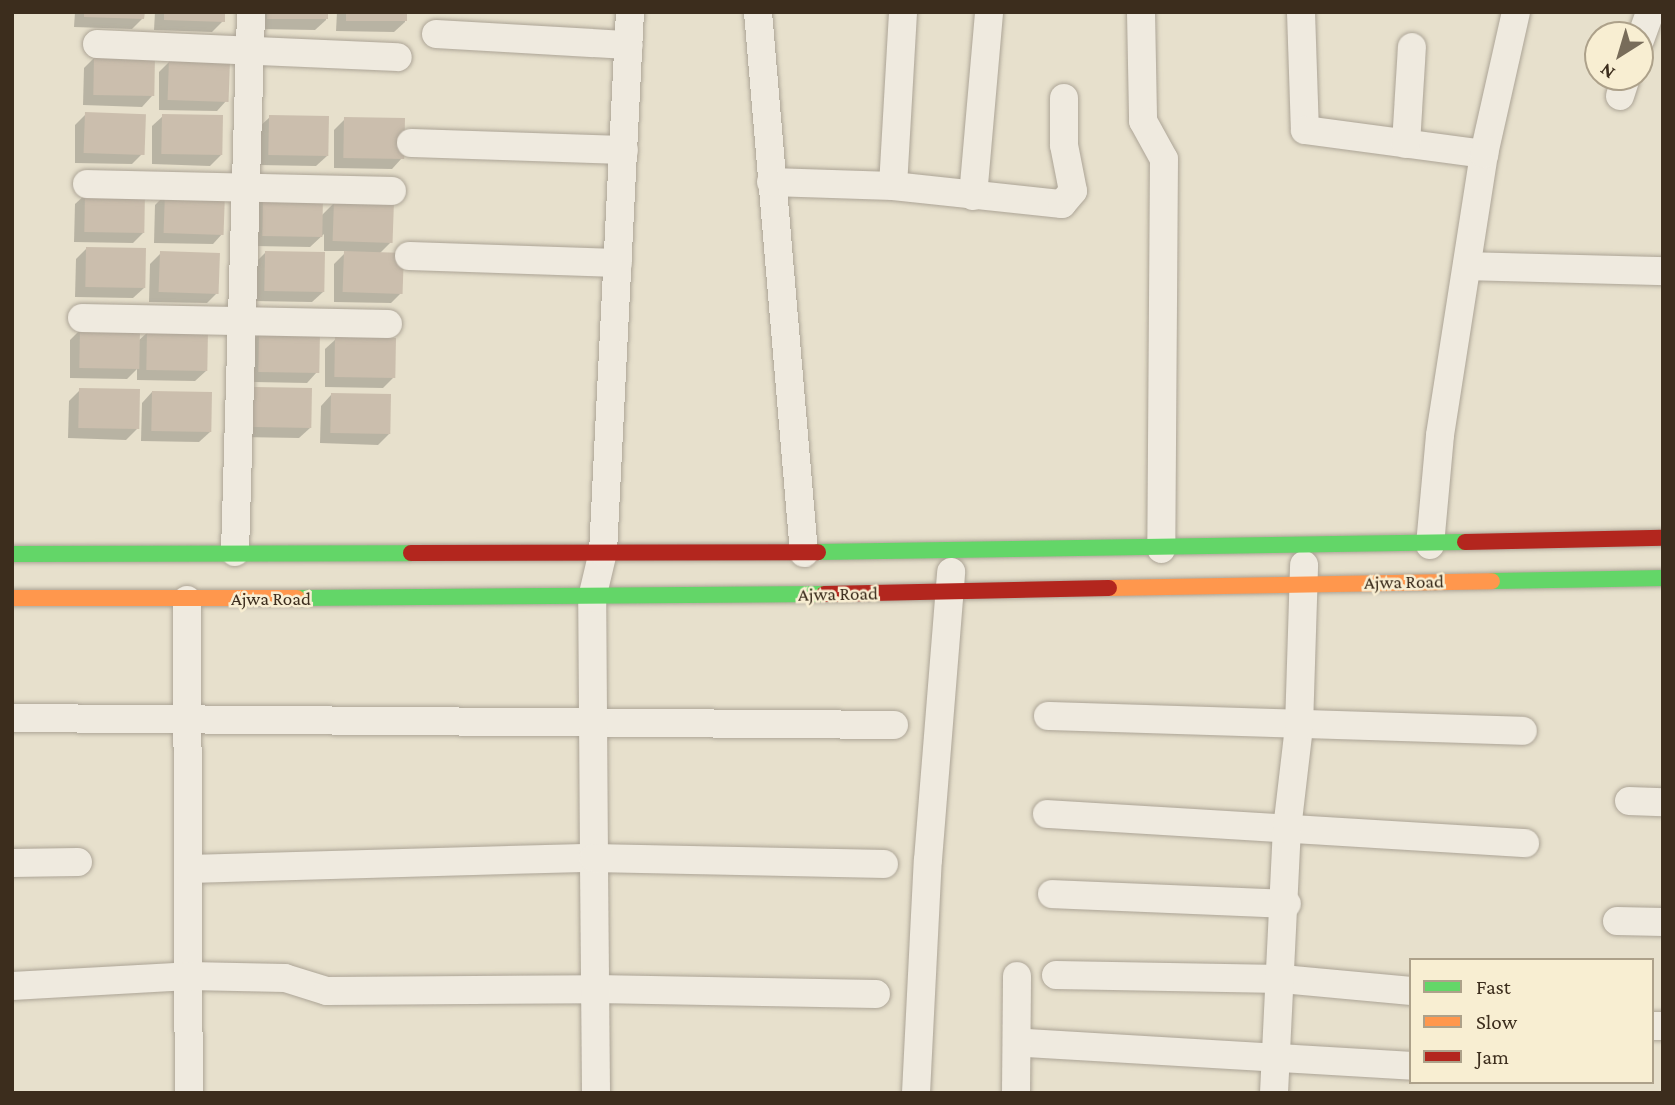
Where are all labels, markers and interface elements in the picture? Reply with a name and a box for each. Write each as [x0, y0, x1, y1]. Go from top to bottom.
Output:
north arrow [1584, 21, 1654, 91]
text: N [1596, 59, 1619, 84]
street label: Ajwa Road [1364, 570, 1444, 594]
street label: Ajwa Road [798, 582, 878, 606]
street label: Ajwa Road [231, 588, 311, 610]
legend [1409, 958, 1654, 1084]
text: Fast [1476, 975, 1511, 999]
text: Slow [1476, 1010, 1517, 1034]
text: Jam [1476, 1045, 1509, 1069]

